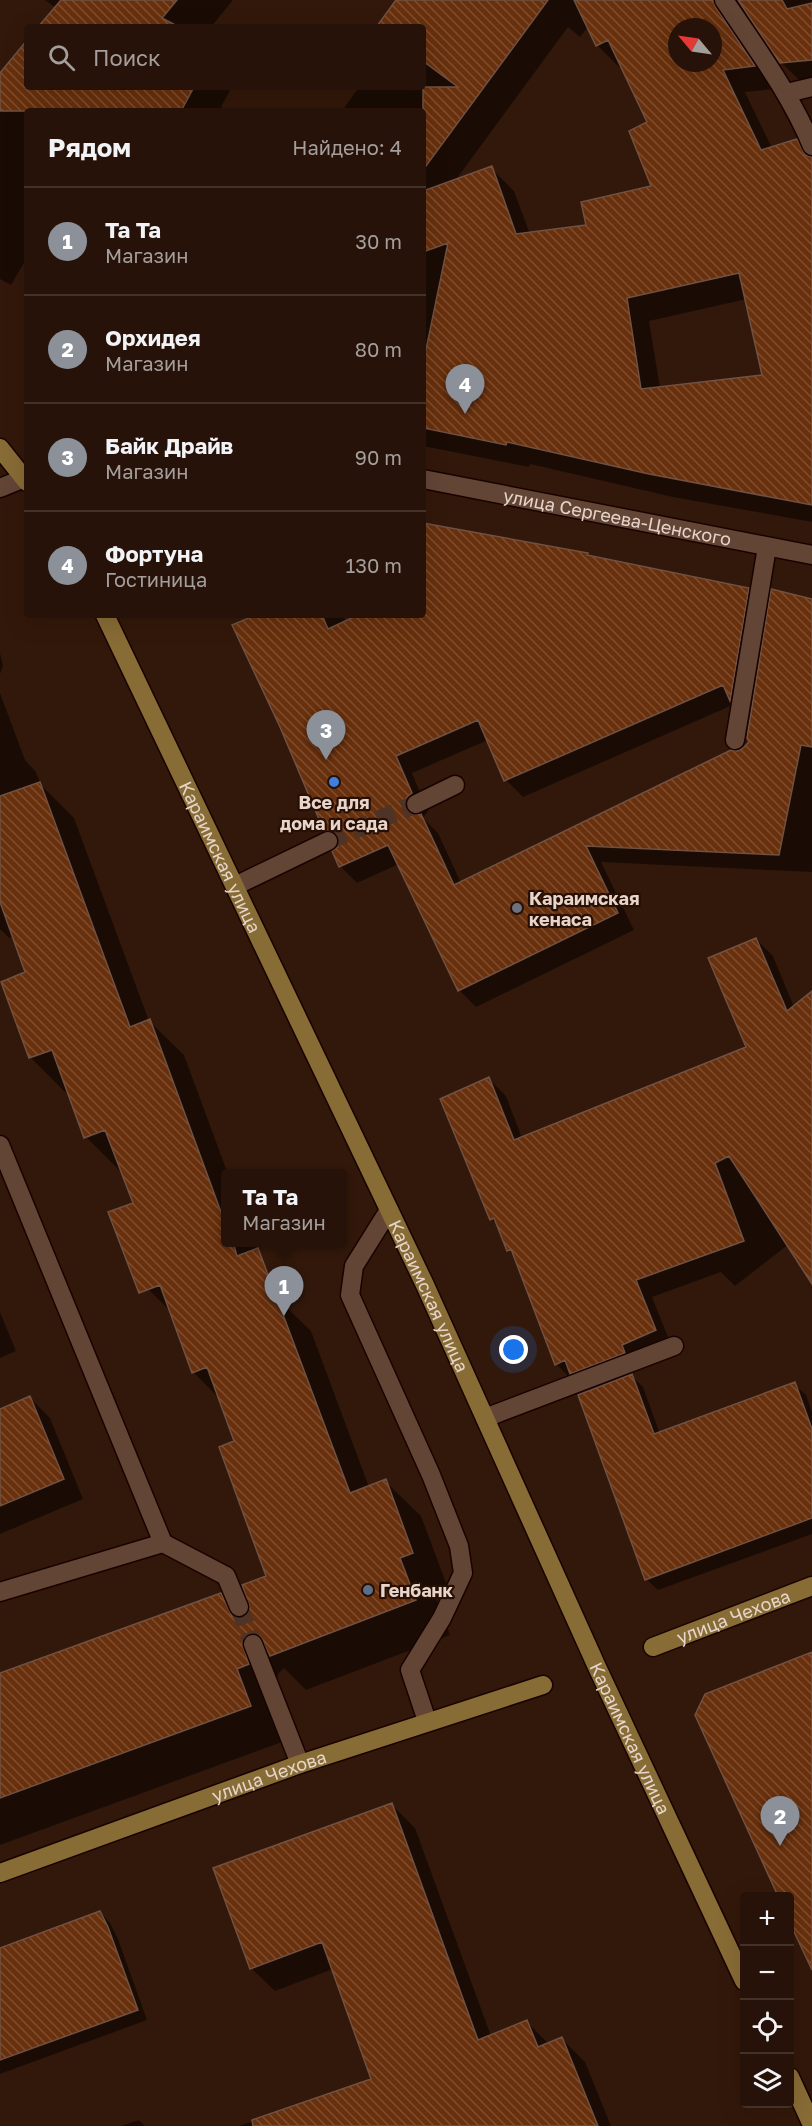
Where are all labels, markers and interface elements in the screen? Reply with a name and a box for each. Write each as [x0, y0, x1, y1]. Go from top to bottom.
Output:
north arrow [668, 18, 722, 72]
search box [24, 24, 426, 90]
icon: search [45, 41, 78, 74]
text: Поиск [93, 44, 161, 71]
text: Рядом [48, 132, 131, 163]
text: Найдено: 4 [292, 135, 402, 159]
text: Та Та [105, 216, 161, 243]
text: 1 [62, 229, 73, 253]
text: 30 m [355, 229, 402, 253]
text: Магазин [105, 243, 189, 267]
text: Орхидея [105, 324, 201, 351]
text: 2 [61, 337, 74, 361]
text: 80 m [355, 337, 402, 361]
text: Магазин [105, 351, 189, 375]
pin: 4 [446, 364, 484, 414]
text: Байк Драйв [105, 432, 233, 459]
text: 3 [61, 445, 74, 469]
text: 90 m [355, 445, 402, 469]
text: Магазин [105, 459, 189, 483]
street label: улица Сергеева-Ценского [501, 484, 733, 550]
text: Фортуна [105, 540, 203, 567]
text: 4 [61, 553, 74, 577]
text: 130 m [346, 553, 402, 577]
text: Гостиница [105, 567, 207, 591]
pin: 3 [306, 710, 346, 760]
marker: Все для дома и сада [327, 775, 341, 789]
street label: Караимская улица [175, 777, 266, 936]
place label: Все для дома и сада [280, 791, 388, 834]
place label: Караимская кенаса [529, 887, 640, 930]
marker: Караимская кенаса [510, 901, 524, 915]
popup [221, 1169, 347, 1247]
text: Та Та [242, 1183, 298, 1210]
text: Магазин [242, 1210, 326, 1234]
street label: Караимская улица [384, 1216, 474, 1375]
pin: 1 [264, 1266, 304, 1316]
your location [499, 1335, 528, 1364]
place label: Генбанк [380, 1579, 454, 1601]
marker: Генбанк [361, 1583, 375, 1597]
street label: улица Чехова [673, 1584, 793, 1648]
street label: Караимская улица [585, 1659, 675, 1818]
street label: улица Чехова [209, 1745, 329, 1806]
pin: 2 [760, 1796, 800, 1846]
map controls [740, 1892, 794, 2108]
button: + [740, 1892, 794, 1946]
button: − [740, 1946, 794, 2000]
button: locate [740, 2000, 794, 2054]
button: layers [740, 2054, 794, 2108]

